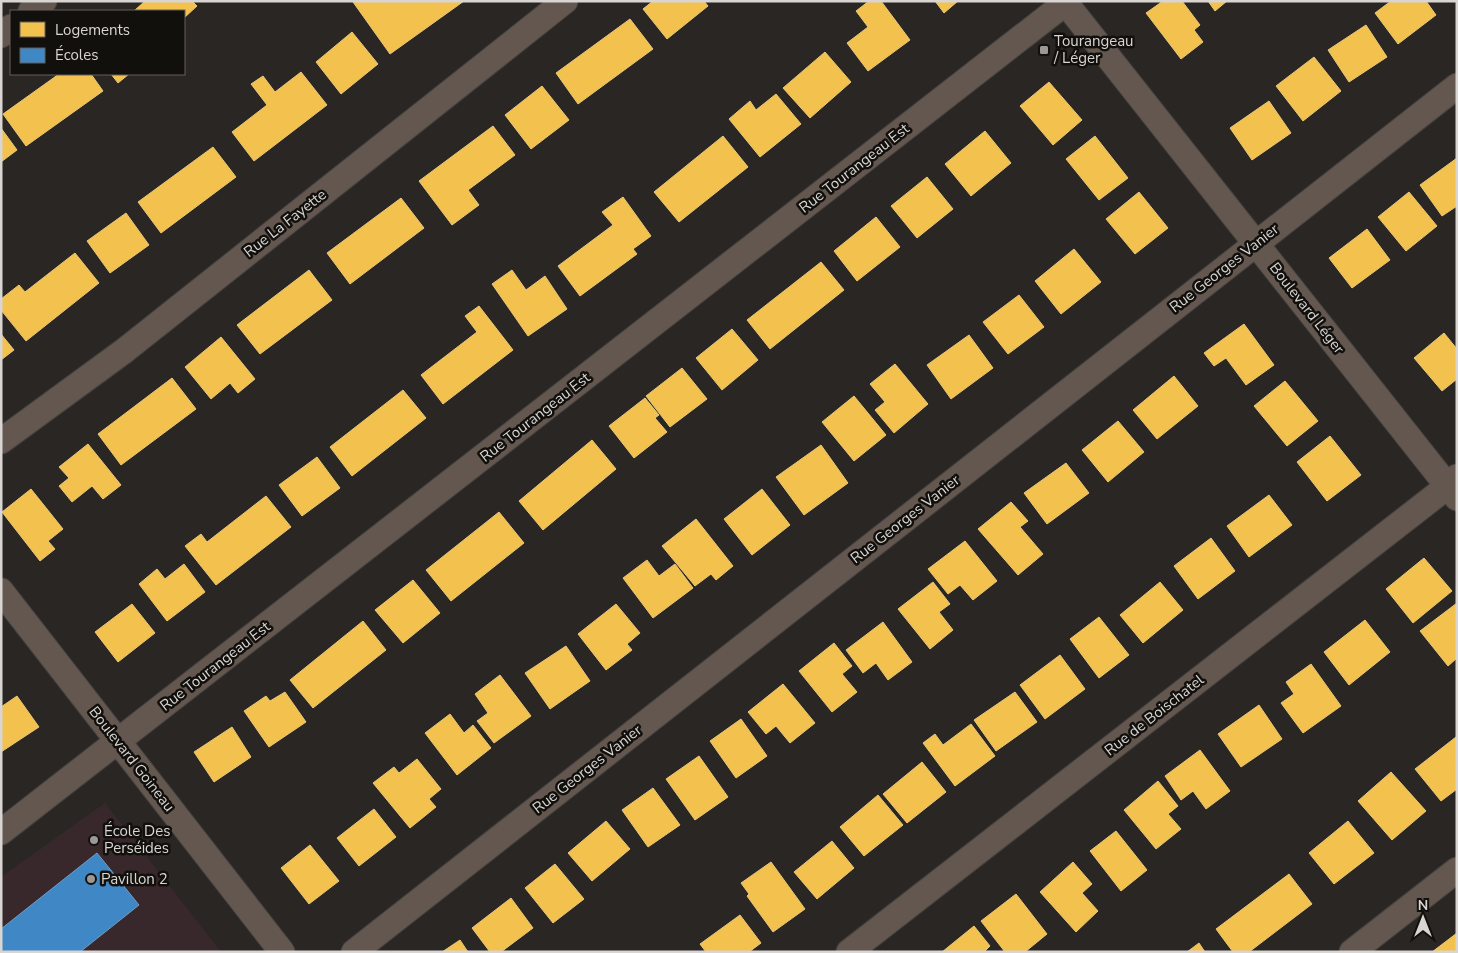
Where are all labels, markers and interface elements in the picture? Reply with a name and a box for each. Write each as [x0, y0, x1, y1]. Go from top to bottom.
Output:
legend [10, 10, 185, 75]
text: Logements [55, 20, 130, 40]
place label: Tourangeau / Léger [1053, 31, 1134, 68]
marker: Tourangeau / Léger [1038, 44, 1050, 56]
text: Écoles [55, 45, 98, 65]
street label: Rue Tourangeau Est [795, 118, 914, 217]
street label: Rue La Fayette [240, 184, 330, 262]
street label: Rue Georges Vanier [1165, 219, 1283, 317]
street label: Boulevard Léger [1265, 258, 1349, 358]
street label: Rue Tourangeau Est [476, 367, 595, 466]
street label: Rue Georges Vanier [846, 470, 964, 568]
street label: Rue Tourangeau Est [156, 616, 275, 715]
street label: Rue de Boischatel [1100, 670, 1208, 760]
street label: Boulevard Goineau [85, 702, 179, 816]
street label: Rue Georges Vanier [528, 720, 646, 818]
place label: École Des Perséides [104, 821, 170, 858]
marker: École Des Perséides [88, 834, 100, 846]
place label: Pavillon 2 [101, 869, 168, 889]
marker: Pavillon 2 [85, 873, 97, 885]
north arrow [1398, 893, 1448, 943]
text: N [1418, 896, 1428, 915]

